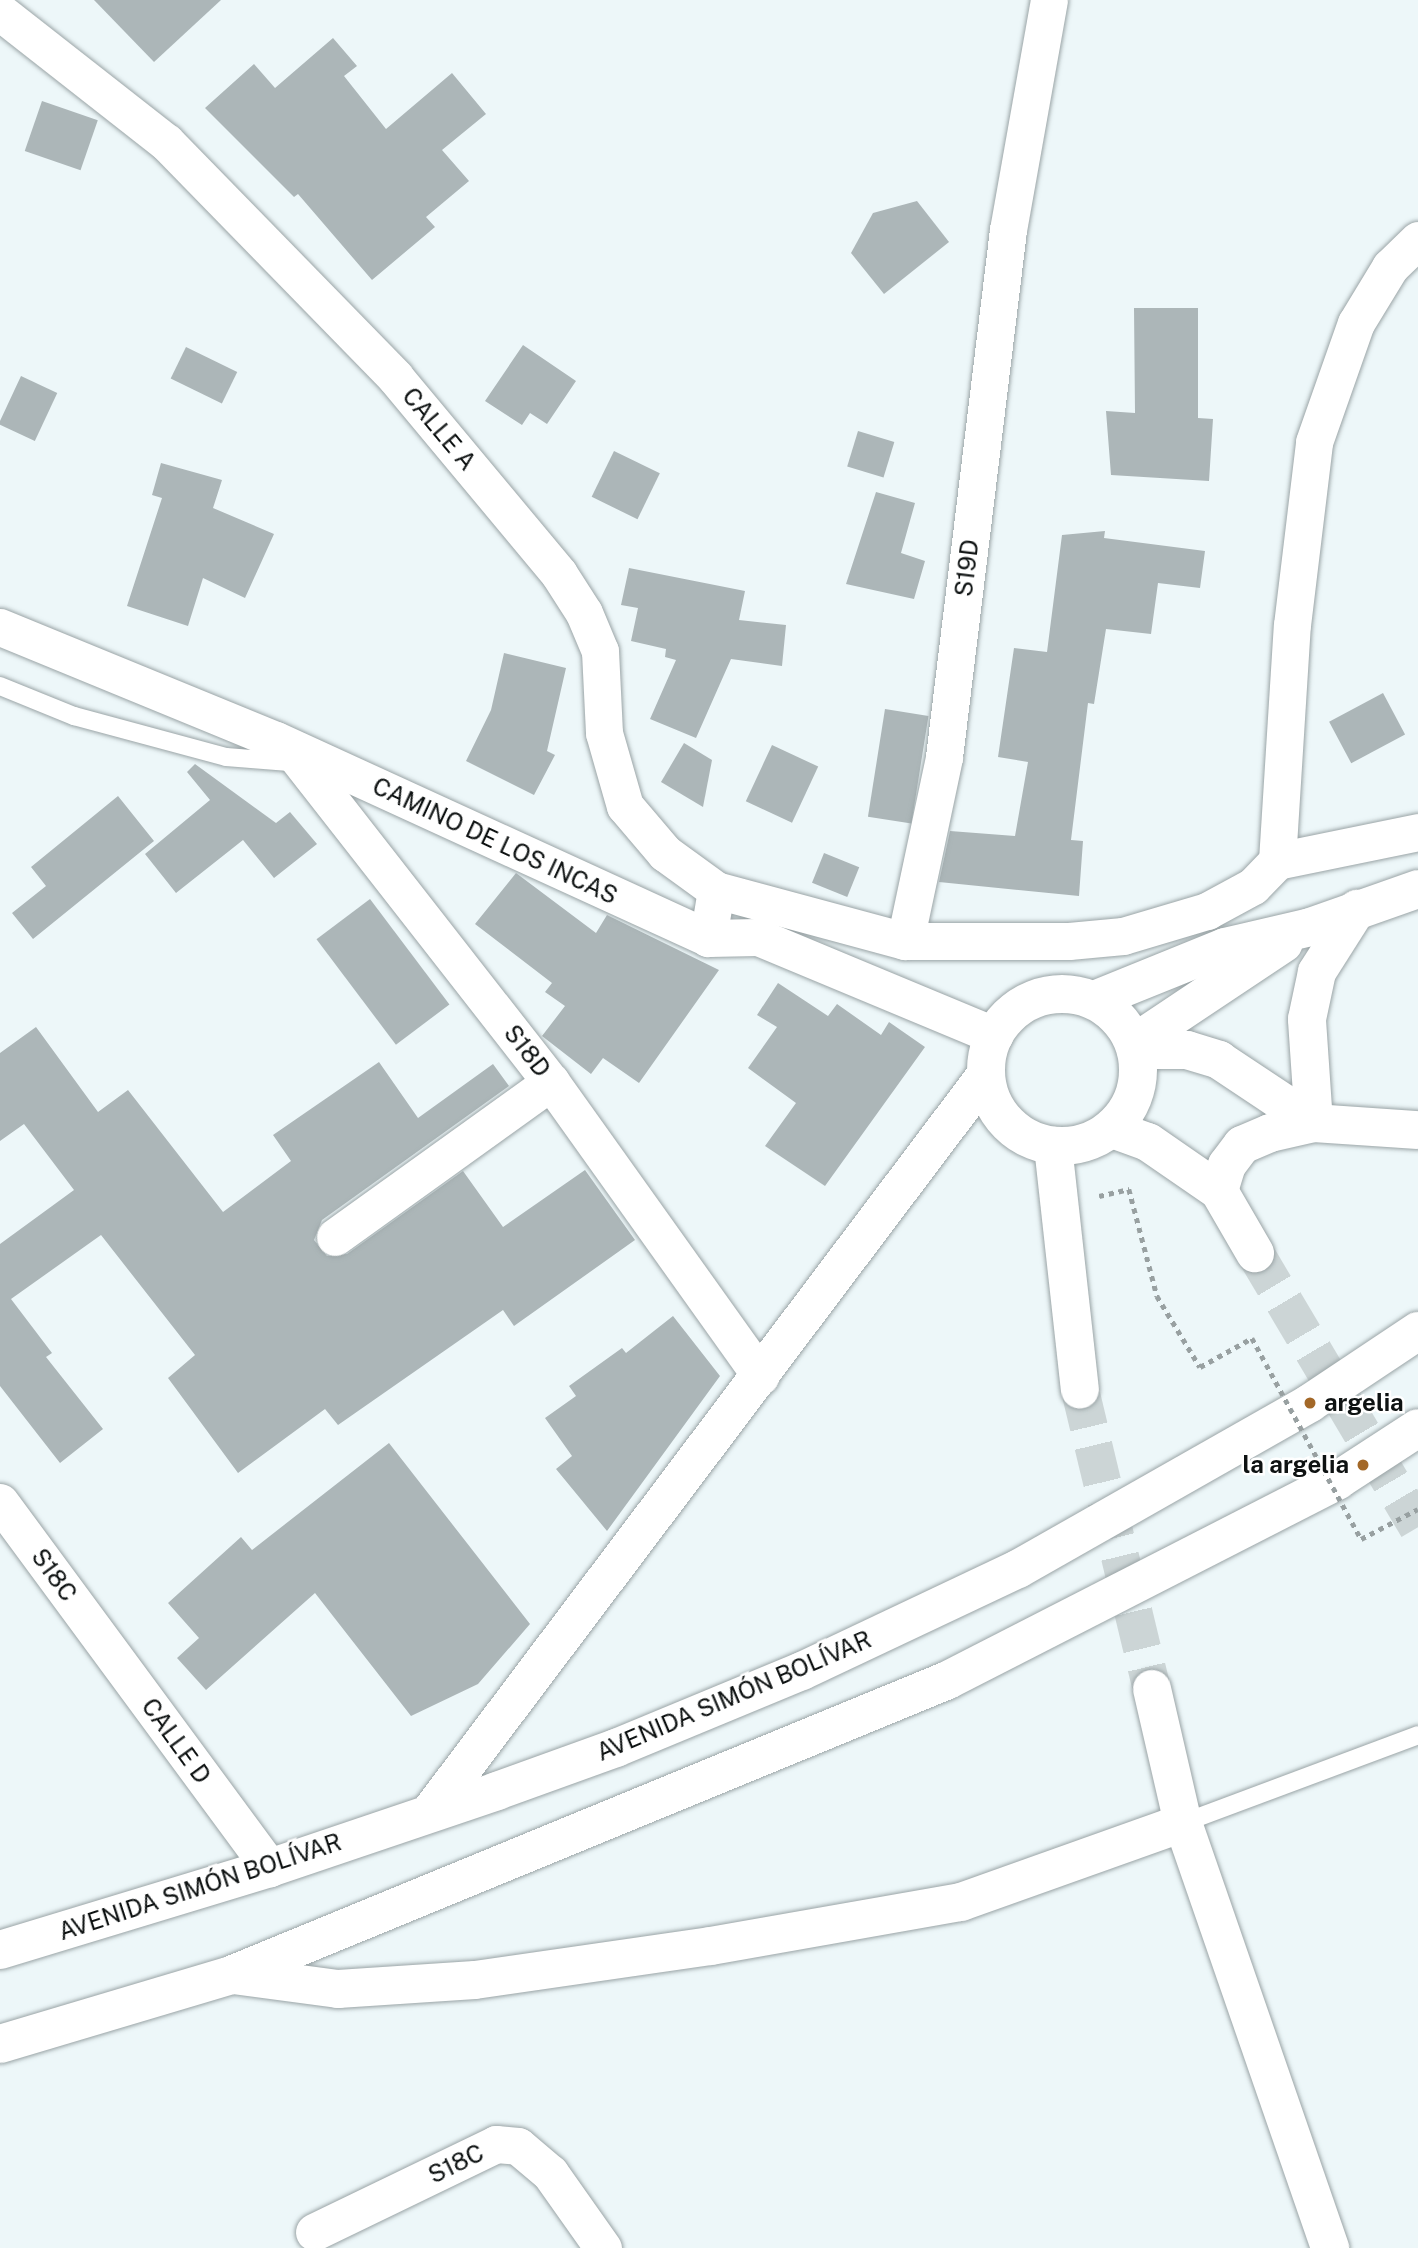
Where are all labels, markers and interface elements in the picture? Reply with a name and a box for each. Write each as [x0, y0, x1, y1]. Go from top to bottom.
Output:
street label: CALLE A [396, 382, 482, 476]
street label: S19D [949, 538, 985, 598]
street label: CAMINO DE LOS INCAS [368, 772, 622, 910]
street label: S18D [498, 1019, 556, 1083]
place label: argelia [1324, 1389, 1404, 1417]
marker: argelia [1302, 1395, 1318, 1411]
place label: la argelia [1243, 1451, 1349, 1479]
marker: la argelia [1355, 1457, 1371, 1473]
street label: S18C [25, 1543, 83, 1607]
street label: AVENIDA SIMÓN BOLÍVAR [592, 1625, 876, 1767]
street label: CALLE D [135, 1693, 217, 1789]
street label: AVENIDA SIMÓN BOLÍVAR [55, 1828, 345, 1946]
street label: S18C [424, 2138, 488, 2190]

